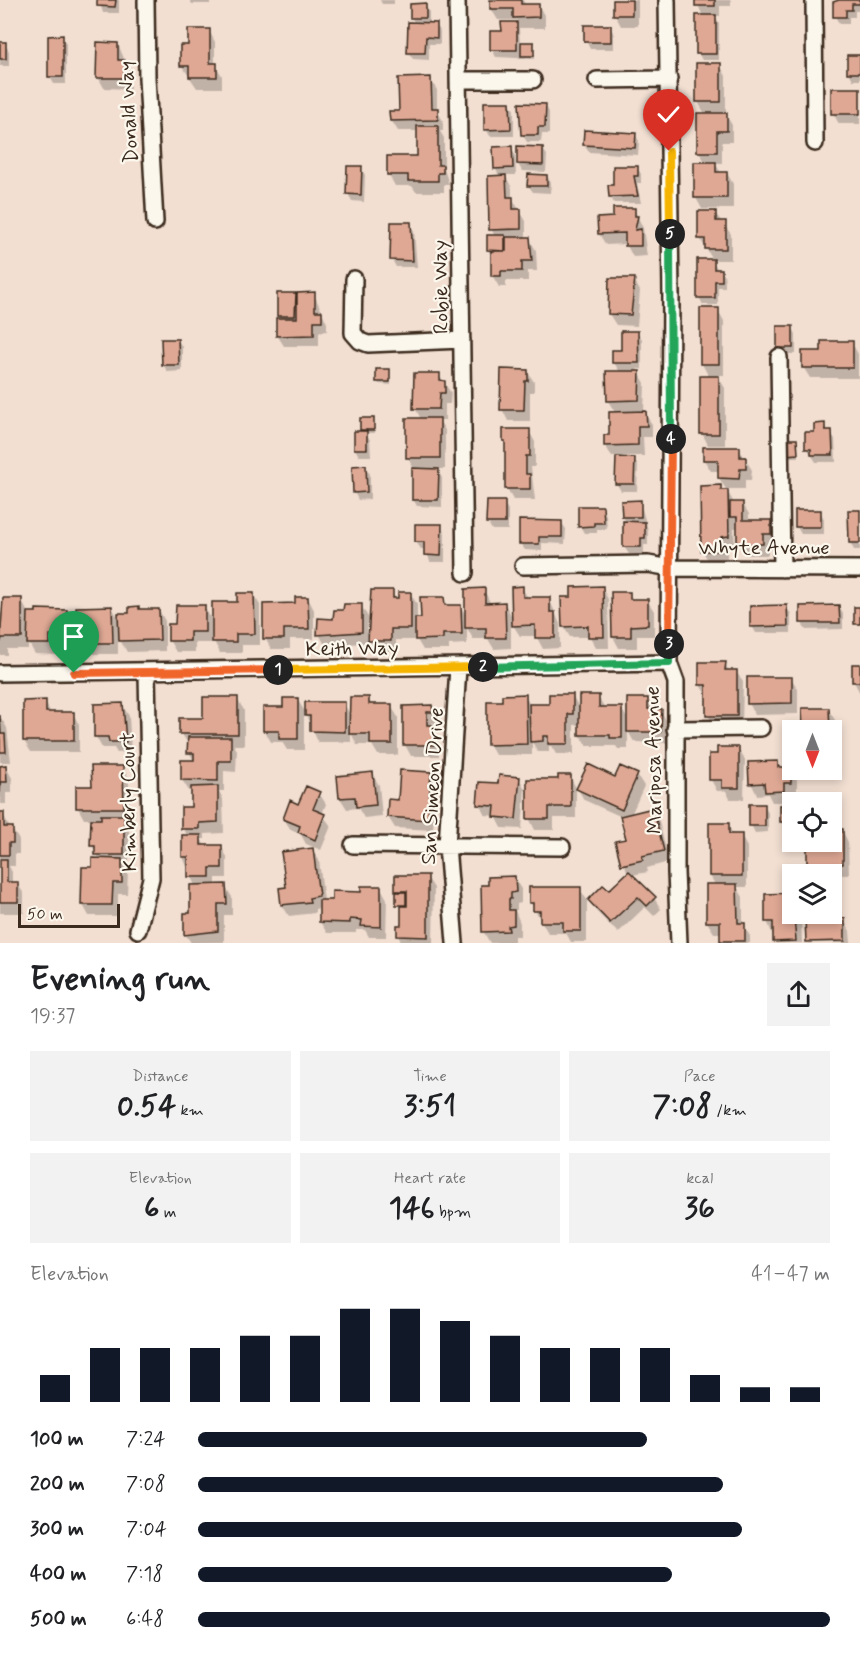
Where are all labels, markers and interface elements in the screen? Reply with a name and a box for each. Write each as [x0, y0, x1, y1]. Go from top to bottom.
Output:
street label: Donald Way [112, 60, 146, 164]
pin [643, 89, 694, 151]
icon: check [652, 98, 685, 131]
pin: 5 [655, 219, 685, 249]
text: 5 [665, 223, 675, 244]
street label: Robie Way [426, 240, 456, 334]
pin: 4 [656, 424, 686, 454]
text: 4 [666, 428, 676, 449]
street label: Whyte Avenue [698, 534, 830, 562]
pin [48, 611, 99, 673]
icon: arrive [57, 620, 90, 653]
pin: 3 [654, 629, 684, 659]
text: 3 [665, 633, 673, 654]
street label: Keith Way [305, 634, 399, 664]
pin: 2 [468, 652, 498, 682]
pin: 1 [263, 655, 293, 685]
text: 2 [479, 656, 487, 677]
text: 1 [274, 659, 282, 680]
street label: Mariposa Avenue [639, 686, 669, 834]
street label: San Simeon Drive [415, 707, 451, 865]
north arrow [782, 720, 842, 780]
map controls [782, 720, 842, 924]
street label: Kimberly Court [114, 732, 144, 872]
button: locate [782, 792, 842, 852]
button: layers [782, 864, 842, 924]
scale bar [18, 901, 120, 929]
text: 50 m [27, 904, 63, 925]
text: Evening run [30, 958, 210, 1002]
button: share [767, 963, 830, 1026]
text: 19:37 [30, 1003, 75, 1030]
text: Distance [132, 1066, 188, 1087]
text: Time [413, 1066, 447, 1087]
text: Pace [684, 1066, 716, 1087]
text: 0.54 [117, 1087, 176, 1126]
text: 3:51 [404, 1087, 456, 1126]
text: 7:08 [653, 1087, 712, 1126]
text: km [176, 1100, 204, 1121]
text: /km [712, 1100, 747, 1121]
text: Elevation [129, 1168, 192, 1189]
text: Heart rate [394, 1168, 466, 1189]
text: kcal [686, 1168, 713, 1189]
text: 6 [144, 1189, 159, 1228]
text: 146 [389, 1189, 435, 1228]
text: 36 [685, 1189, 715, 1228]
text: m [159, 1202, 177, 1223]
text: bpm [435, 1202, 471, 1223]
text: Elevation [30, 1261, 109, 1288]
text: 41–47 m [751, 1261, 830, 1288]
text: 100 m [30, 1426, 84, 1453]
text: 7:24 [126, 1426, 165, 1453]
text: 200 m [30, 1471, 85, 1498]
text: 7:08 [126, 1471, 166, 1498]
text: 300 m [30, 1516, 84, 1543]
text: 7:04 [126, 1516, 167, 1543]
text: 400 m [30, 1561, 86, 1588]
text: 7:18 [126, 1561, 163, 1588]
text: 500 m [30, 1606, 87, 1633]
text: 6:48 [126, 1606, 164, 1633]

